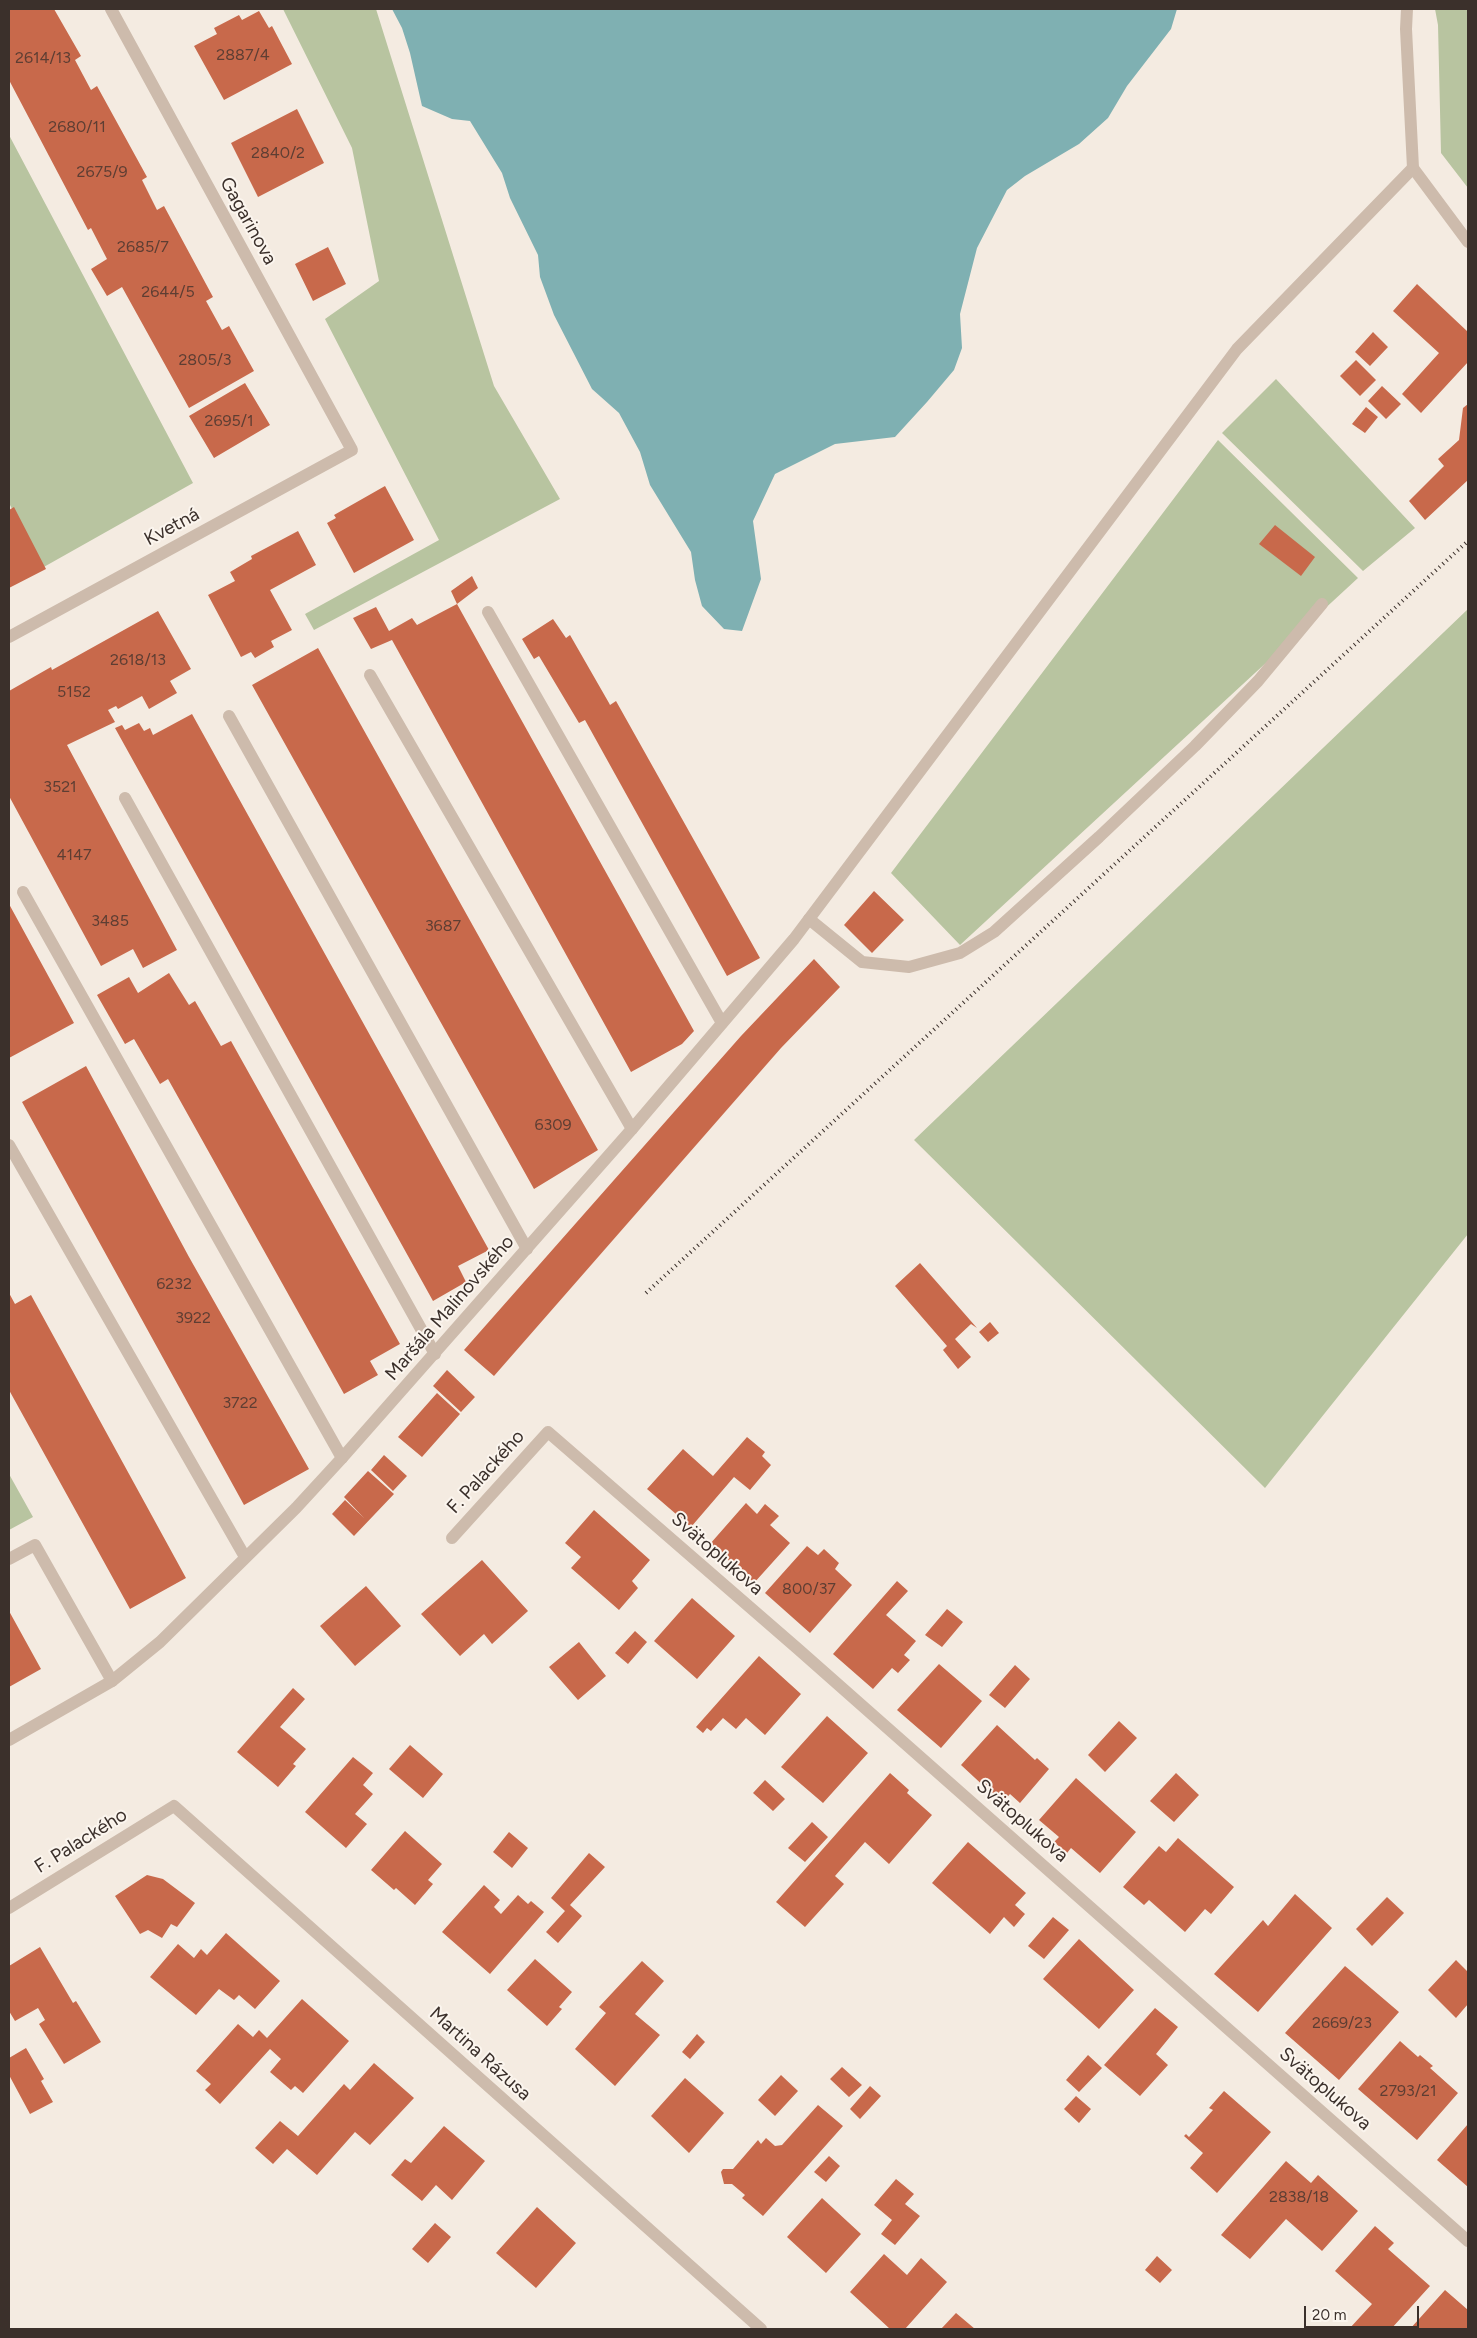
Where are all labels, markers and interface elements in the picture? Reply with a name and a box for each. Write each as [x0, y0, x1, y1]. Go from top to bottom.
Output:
house number: 2887/4 [216, 45, 270, 65]
house number: 2614/13 [15, 48, 71, 68]
house number: 2680/11 [48, 117, 106, 137]
house number: 2840/2 [251, 143, 305, 163]
house number: 2675/9 [76, 162, 128, 182]
street label: Gagarinova [215, 173, 281, 269]
house number: 2685/7 [117, 237, 169, 257]
house number: 2644/5 [141, 282, 195, 302]
house number: 2805/3 [178, 350, 232, 370]
house number: 2695/1 [204, 411, 254, 431]
street label: Kvetná [141, 503, 203, 551]
house number: 2618/13 [110, 650, 166, 670]
house number: 5152 [57, 682, 91, 702]
house number: 3521 [43, 777, 77, 797]
house number: 4147 [56, 845, 92, 865]
house number: 3485 [91, 911, 129, 931]
house number: 3687 [425, 916, 461, 936]
house number: 6309 [534, 1115, 572, 1135]
street label: Maršála Malinovského [381, 1231, 519, 1385]
house number: 6232 [156, 1274, 192, 1294]
house number: 3922 [175, 1308, 211, 1328]
house number: 3722 [222, 1393, 258, 1413]
street label: F. Palackého [443, 1425, 529, 1519]
street label: Svätoplukova [666, 1508, 768, 1600]
house number: 800/37 [782, 1579, 836, 1599]
street label: Svätoplukova [971, 1775, 1073, 1867]
street label: F. Palackého [31, 1804, 131, 1878]
street label: Martina Rázusa [425, 2002, 535, 2106]
house number: 2669/23 [1312, 2013, 1372, 2033]
street label: Svätoplukova [1274, 2043, 1376, 2135]
house number: 2793/21 [1379, 2081, 1437, 2101]
house number: 2838/18 [1269, 2187, 1329, 2207]
scale bar [1307, 2296, 1422, 2328]
text: 20 m [1312, 2306, 1346, 2324]

